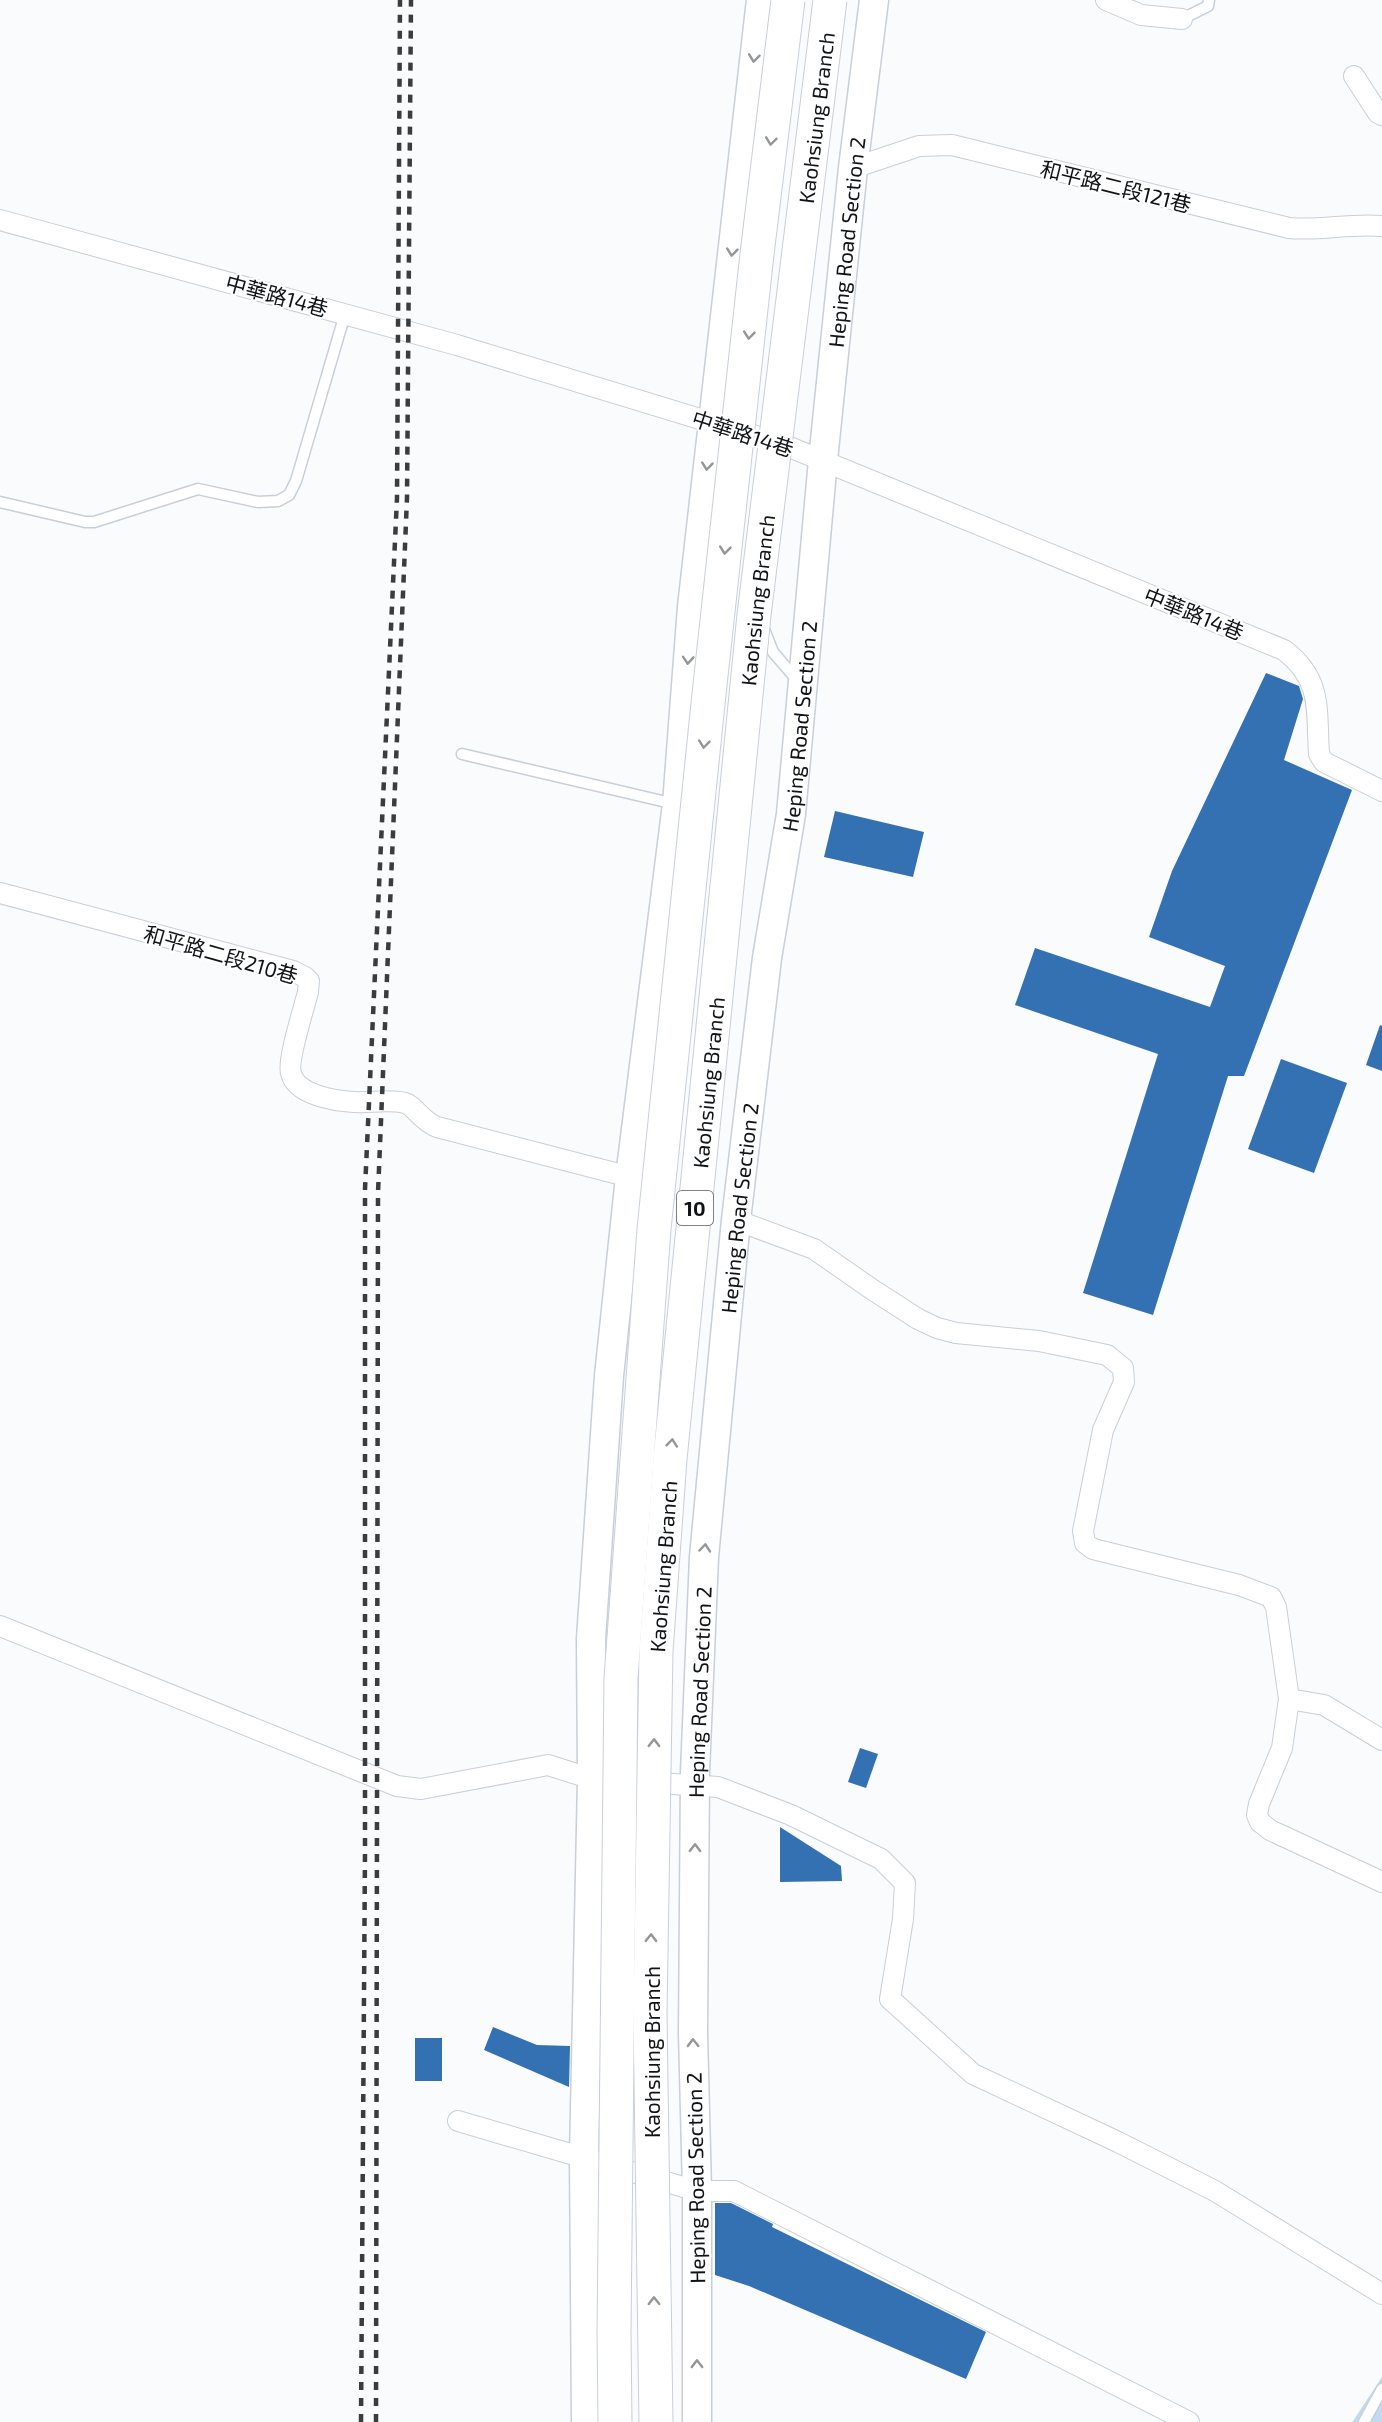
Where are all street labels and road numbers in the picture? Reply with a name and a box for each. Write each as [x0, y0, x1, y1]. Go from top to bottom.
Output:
street label: Kaohsiung Branch [793, 31, 838, 205]
street label: Heping Road Section 2 [822, 135, 869, 349]
street label: 和平路二段121巷 [1038, 155, 1194, 217]
street label: 中華路14巷 [223, 269, 331, 321]
street label: 中華路14巷 [689, 405, 797, 461]
street label: Kaohsiung Branch [735, 513, 779, 687]
street label: 中華路14巷 [1141, 582, 1247, 644]
street label: Heping Road Section 2 [776, 619, 821, 833]
street label: 和平路二段210巷 [141, 920, 301, 988]
street label: Kaohsiung Branch [687, 996, 728, 1169]
street label: Heping Road Section 2 [715, 1101, 762, 1314]
road number: 10 [677, 1191, 713, 1225]
street label: Kaohsiung Branch [643, 1480, 681, 1653]
street label: Heping Road Section 2 [682, 1586, 715, 1798]
street label: Kaohsiung Branch [639, 1966, 664, 2138]
street label: Heping Road Section 2 [681, 2072, 709, 2284]

